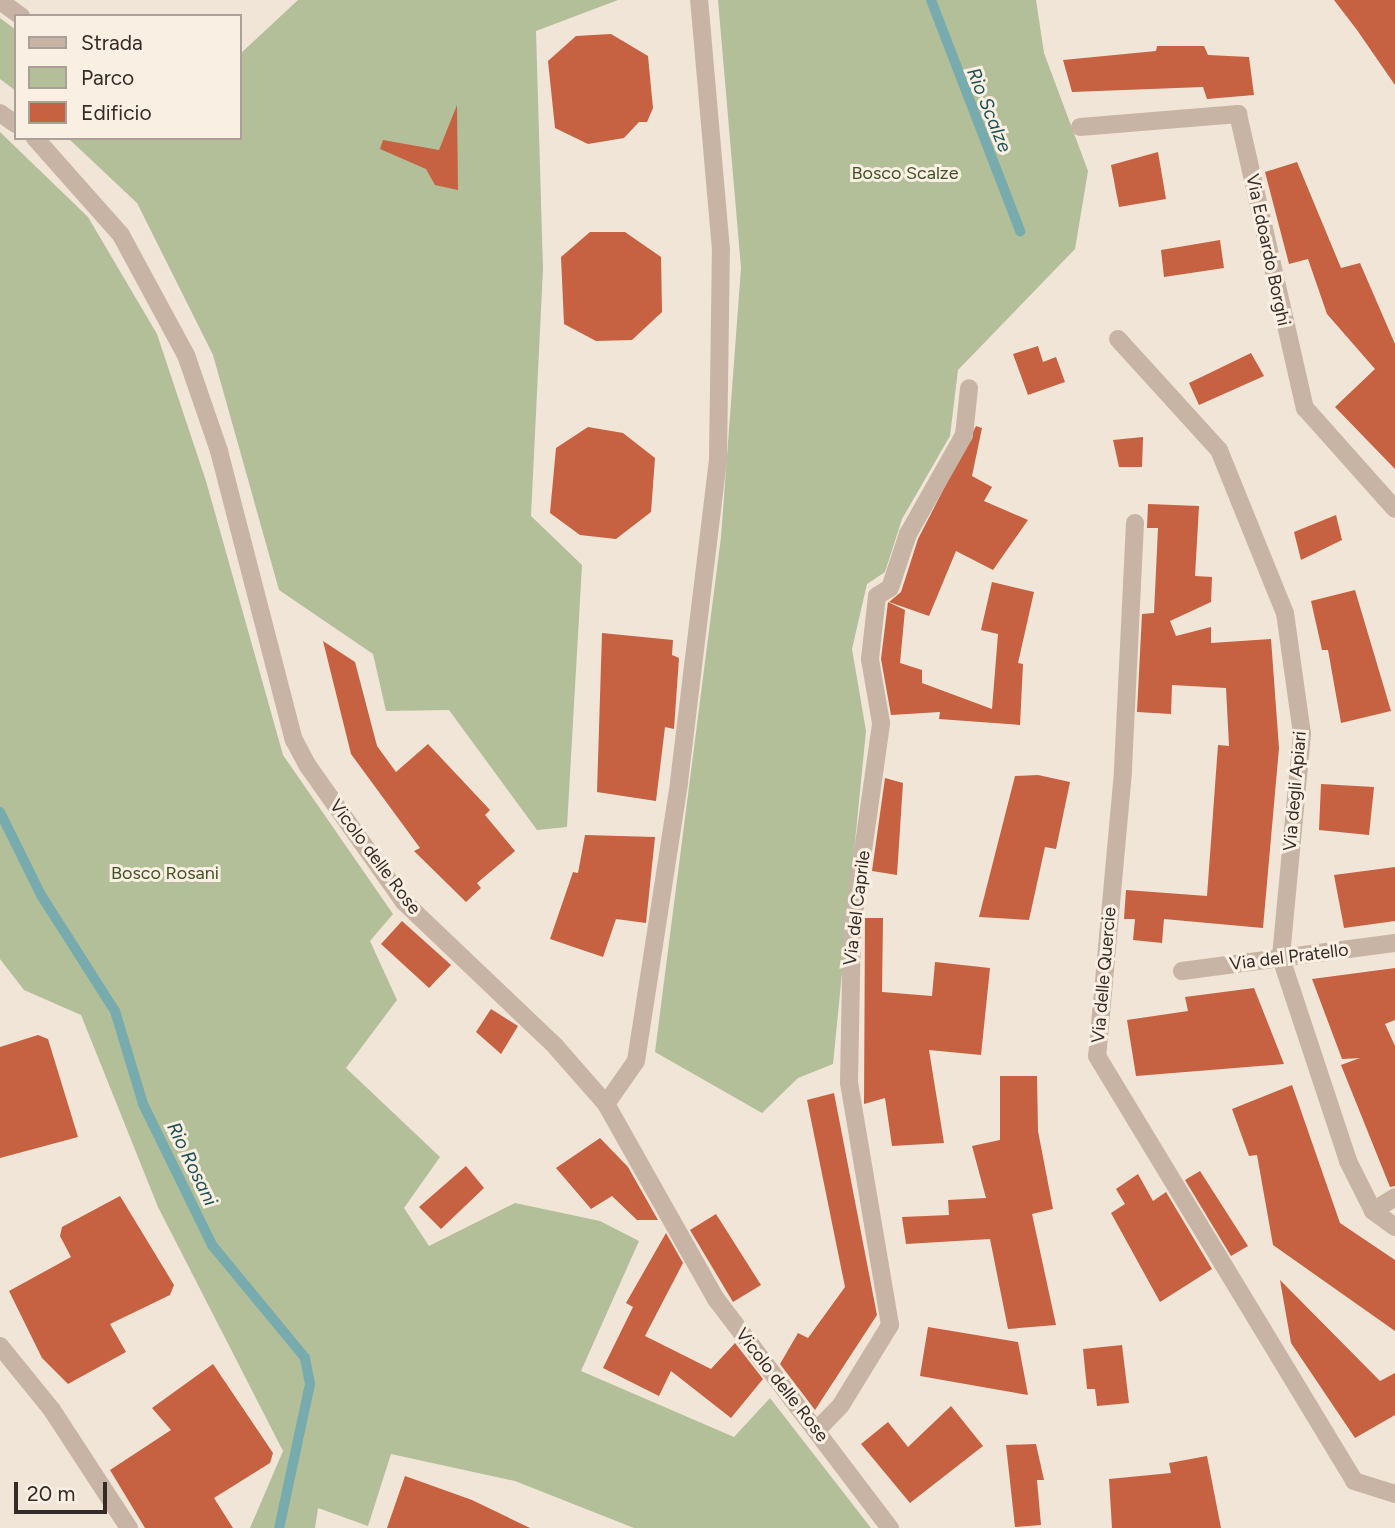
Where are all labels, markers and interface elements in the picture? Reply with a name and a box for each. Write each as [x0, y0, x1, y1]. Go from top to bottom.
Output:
legend [14, 14, 242, 140]
text: Strada [81, 30, 143, 55]
water label: Rio Scalze [962, 64, 1016, 156]
text: Parco [81, 65, 134, 90]
text: Edificio [81, 100, 152, 125]
park label: Bosco Scalze [851, 162, 959, 184]
street label: Via Edoardo Borghi [1241, 172, 1295, 328]
street label: Via degli Apiari [1279, 730, 1311, 852]
street label: Vicolo delle Rose [325, 795, 425, 919]
street label: Via del Caprile [839, 849, 875, 967]
park label: Bosco Rosani [111, 862, 219, 884]
street label: Via delle Quercie [1087, 906, 1121, 1044]
street label: Via del Pratello [1228, 939, 1350, 975]
water label: Rio Rosani [162, 1119, 222, 1209]
street label: Vicolo delle Rose [731, 1324, 833, 1446]
scale bar [18, 1468, 110, 1512]
text: 20 m [27, 1481, 75, 1506]

